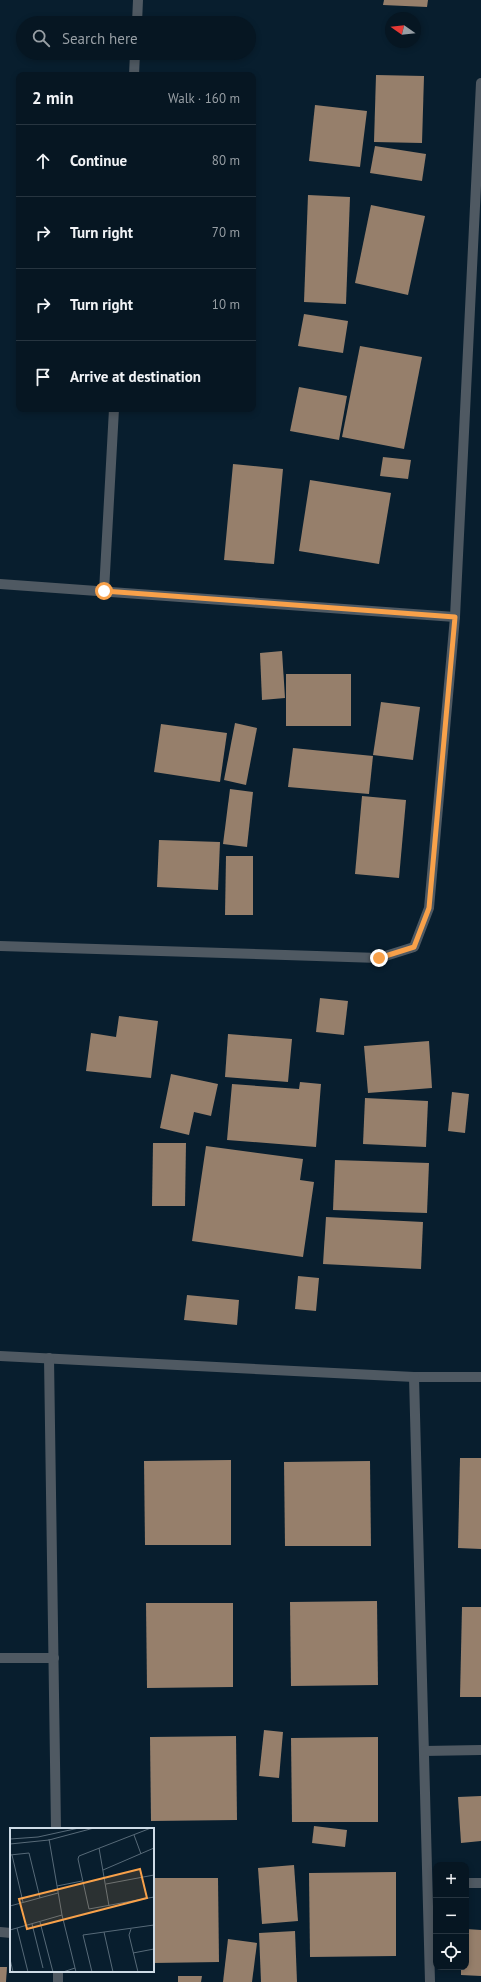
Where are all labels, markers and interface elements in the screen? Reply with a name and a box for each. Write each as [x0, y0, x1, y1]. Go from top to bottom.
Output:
north arrow [385, 12, 421, 48]
search box [16, 16, 256, 60]
icon: search [30, 27, 52, 49]
text: Search here [62, 29, 138, 48]
text: 2 min [32, 87, 73, 109]
text: Walk · 160 m [168, 90, 240, 107]
icon: ahead [32, 150, 54, 172]
text: Continue [70, 151, 127, 170]
text: 80 m [212, 152, 240, 169]
icon: right [32, 222, 54, 244]
text: Turn right [70, 223, 133, 242]
text: 70 m [212, 224, 240, 241]
icon: right [32, 294, 54, 316]
text: Turn right [70, 295, 133, 314]
text: 10 m [212, 296, 240, 313]
icon: arrive [32, 366, 54, 388]
text: Arrive at destination [70, 367, 201, 386]
route start [95, 582, 113, 600]
route end [370, 949, 388, 967]
inset map [10, 1828, 154, 1972]
map controls [433, 1862, 469, 1970]
button: + [433, 1862, 469, 1898]
button: − [433, 1898, 469, 1934]
button: locate [433, 1934, 469, 1970]

